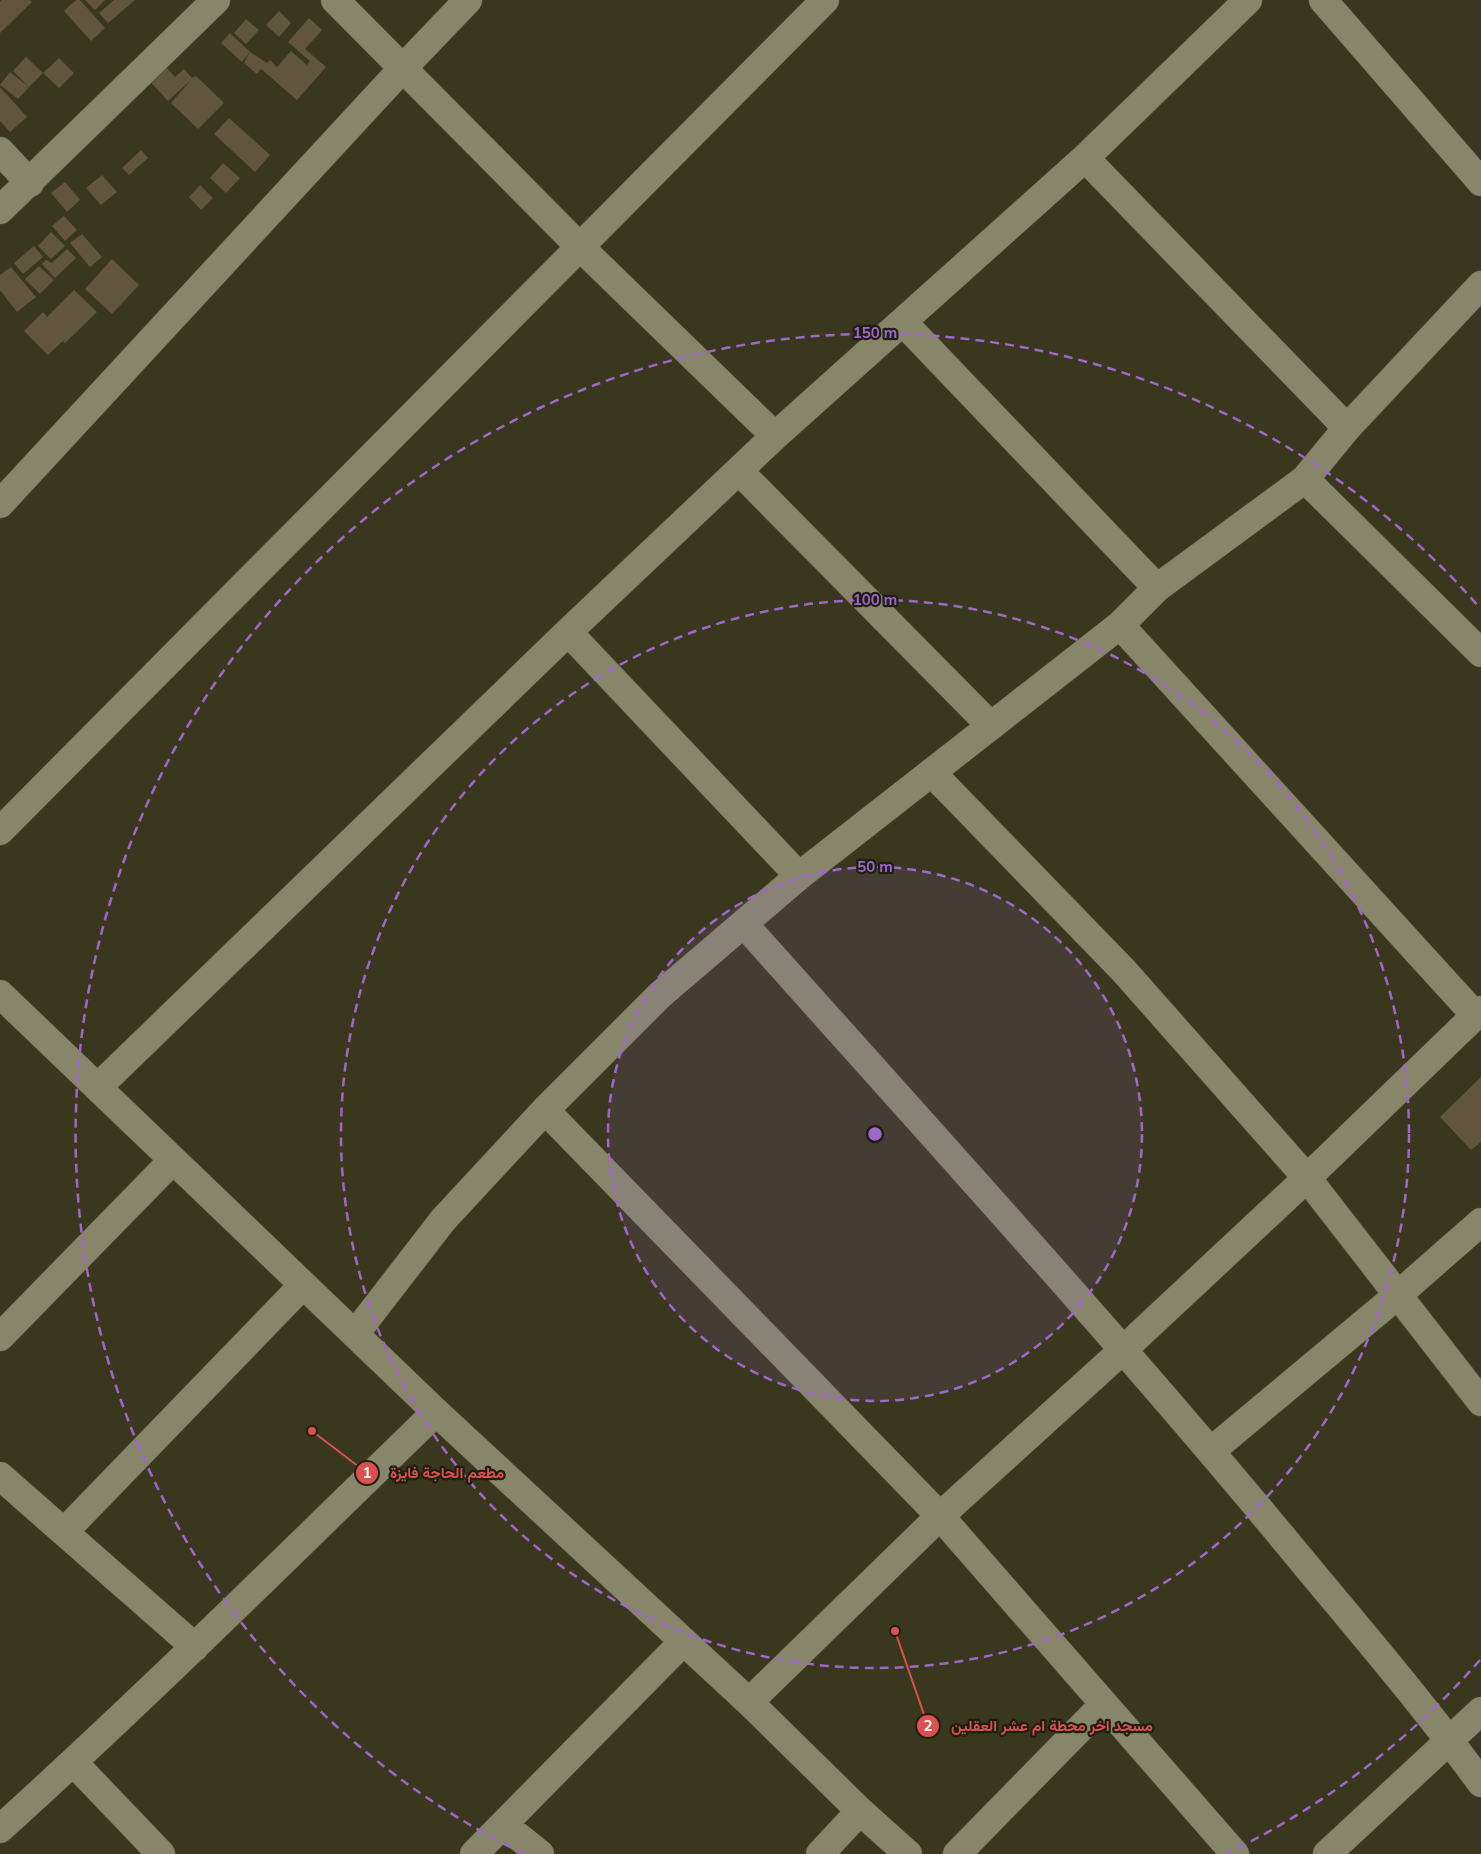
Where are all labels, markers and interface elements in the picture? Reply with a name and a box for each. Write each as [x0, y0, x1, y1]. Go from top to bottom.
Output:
text: 150 m [853, 323, 897, 342]
text: 100 m [853, 590, 897, 609]
text: 50 m [857, 857, 893, 876]
centre of rings [866, 1125, 884, 1143]
callout: مطعم الحاجة فايزة [355, 1458, 514, 1488]
text: 1 [362, 1463, 372, 1482]
text: مطعم الحاجة فايزة [390, 1463, 504, 1483]
callout: مسجد اخر محطة ام عشر العقلين [916, 1711, 1163, 1741]
text: 2 [923, 1716, 933, 1735]
text: مسجد اخر محطة ام عشر العقلين [951, 1716, 1153, 1736]

